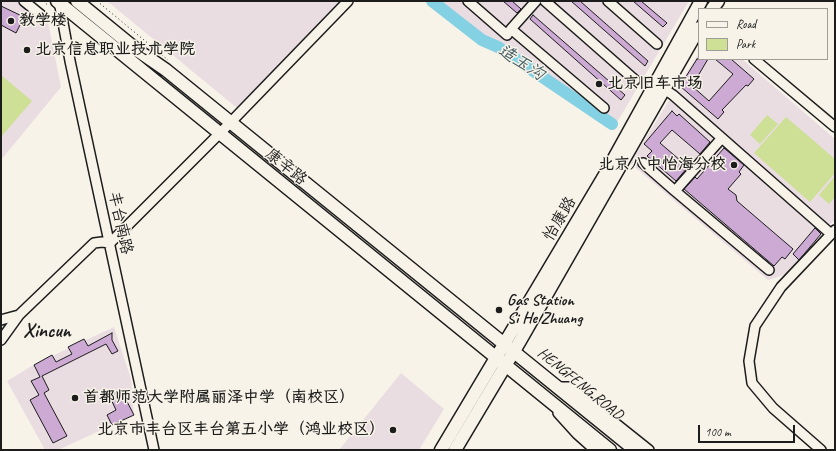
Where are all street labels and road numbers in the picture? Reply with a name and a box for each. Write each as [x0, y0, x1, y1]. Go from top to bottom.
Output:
street label: 康辛路 [261, 144, 311, 190]
street label: 丰台南路 [104, 190, 136, 256]
street label: 怡康路 [539, 193, 581, 245]
street label: HENGFENG ROAD [533, 344, 627, 424]

